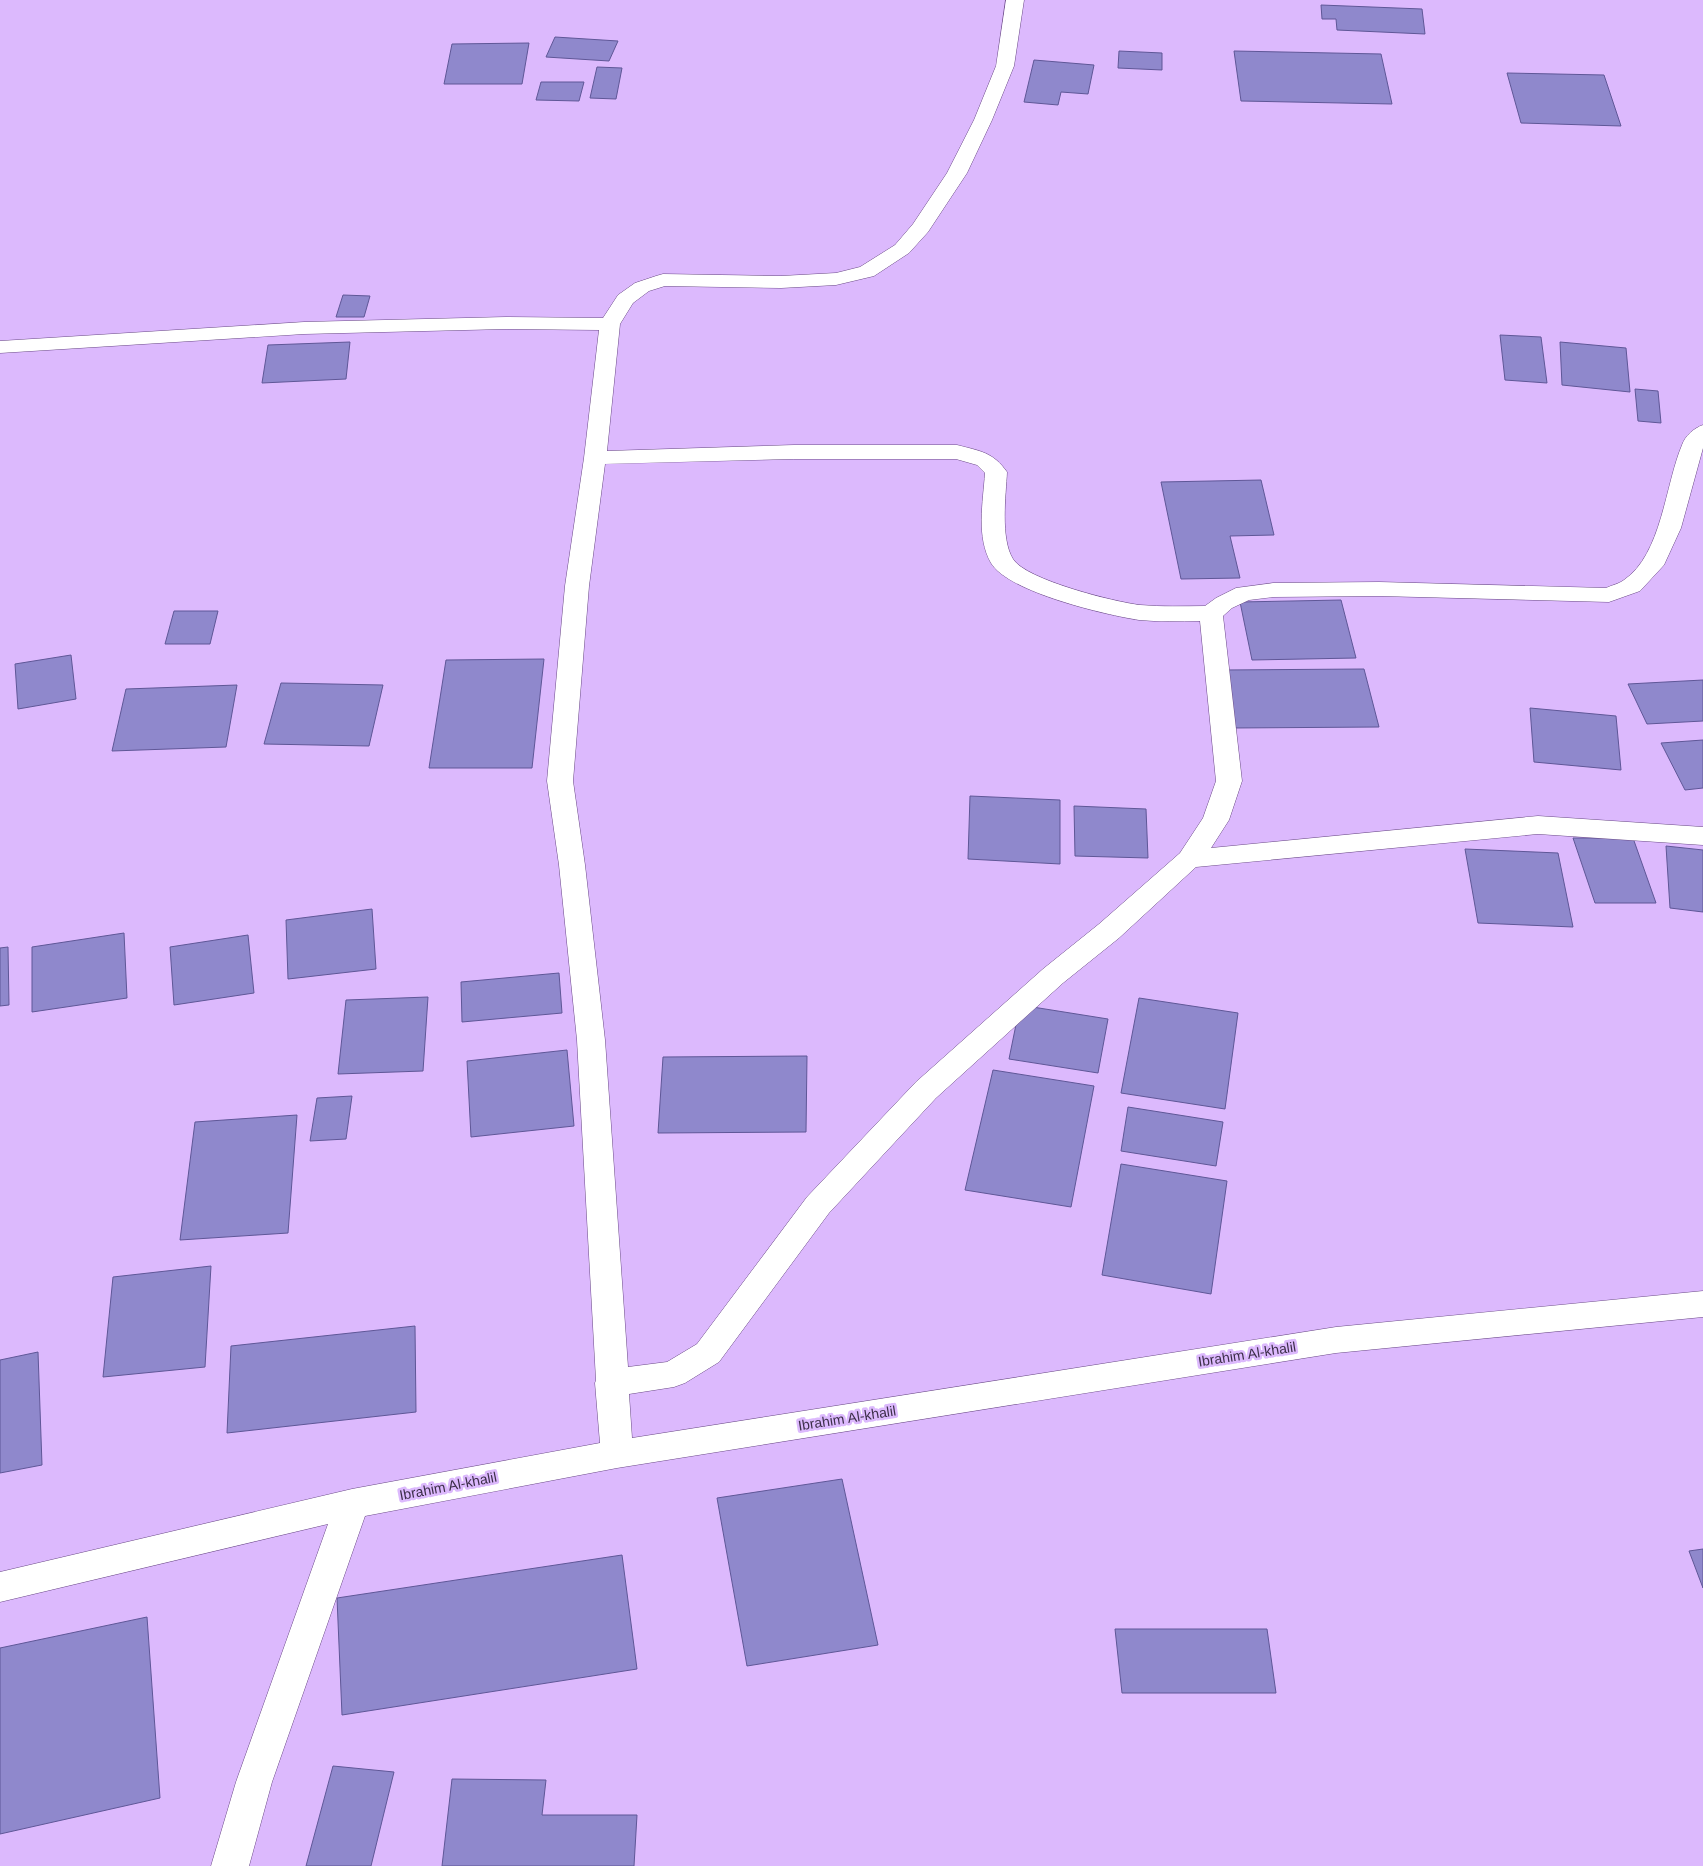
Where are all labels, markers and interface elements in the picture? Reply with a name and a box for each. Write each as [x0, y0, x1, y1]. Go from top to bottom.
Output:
street label: Ibrahim Al-khalil [1197, 1338, 1297, 1370]
street label: Ibrahim Al-khalil [797, 1402, 897, 1434]
street label: Ibrahim Al-khalil [398, 1469, 498, 1503]

